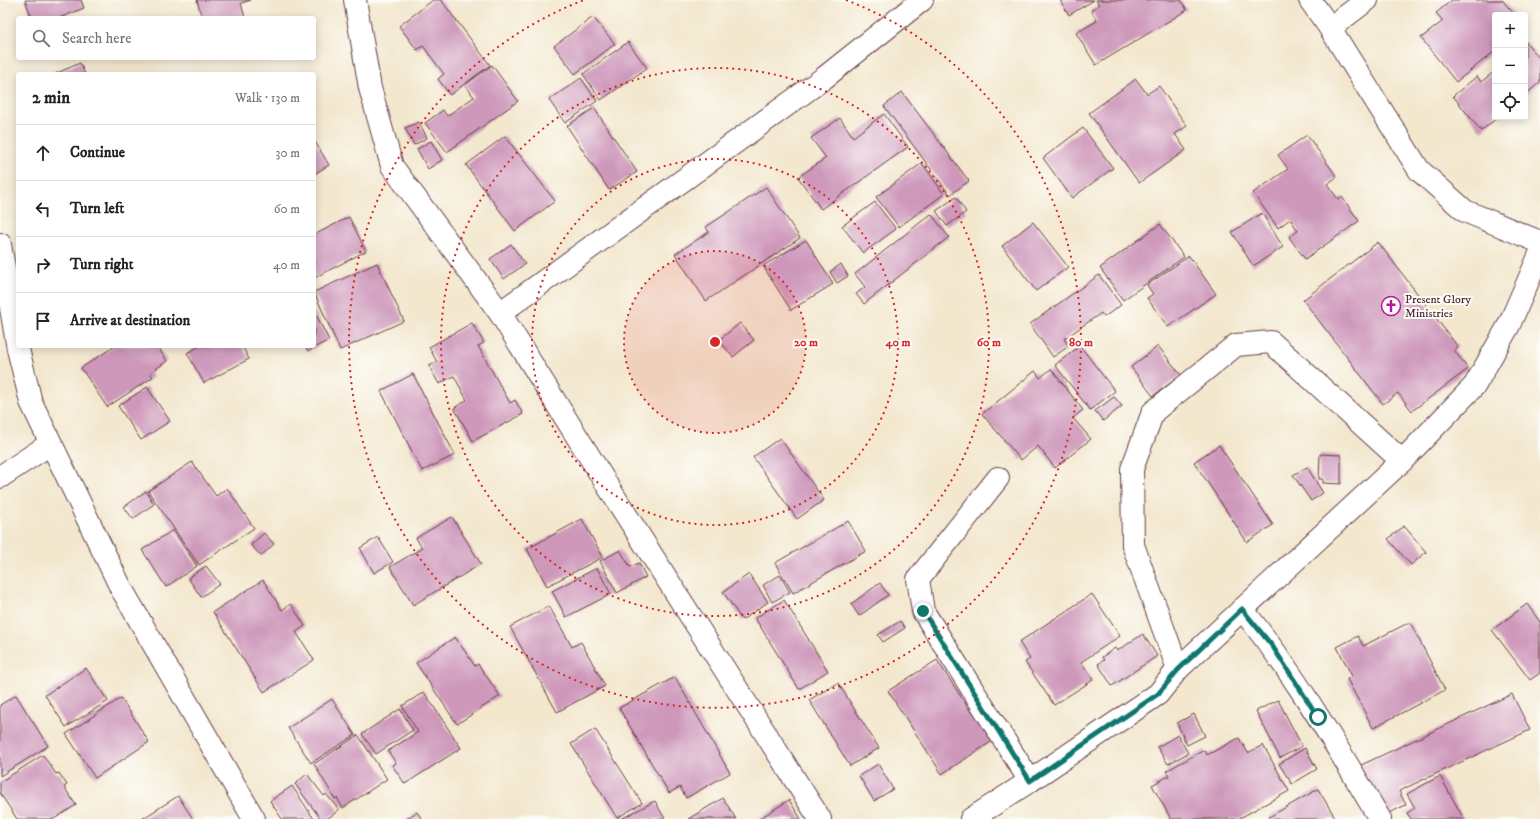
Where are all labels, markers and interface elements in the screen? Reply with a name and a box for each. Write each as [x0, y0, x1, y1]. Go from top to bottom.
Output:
map controls [1492, 12, 1528, 120]
button: + [1492, 12, 1528, 48]
search box [16, 16, 316, 60]
icon: search [30, 27, 52, 49]
text: Search here [62, 29, 131, 48]
button: − [1492, 48, 1528, 84]
button: locate [1492, 84, 1528, 120]
text: 2 min [32, 87, 70, 109]
text: Walk · 130 m [235, 90, 300, 106]
icon: ahead [32, 142, 54, 164]
text: Continue [70, 143, 125, 162]
text: 30 m [276, 145, 300, 161]
icon: left [32, 198, 54, 220]
text: Turn left [70, 199, 124, 218]
text: 60 m [274, 201, 300, 217]
icon: right [32, 254, 54, 276]
text: Turn right [70, 255, 133, 274]
text: 40 m [273, 257, 300, 273]
place label: Present Glory Ministries [1405, 292, 1471, 321]
church icon: Present Glory Ministries [1380, 295, 1402, 317]
icon: arrive [32, 310, 54, 332]
text: Arrive at destination [70, 311, 190, 330]
centre of rings [708, 335, 722, 349]
text: 20 m [794, 335, 818, 350]
text: 40 m [885, 335, 910, 350]
text: 60 m [977, 335, 1001, 350]
text: 80 m [1069, 335, 1093, 350]
route end [914, 602, 932, 620]
route start [1309, 708, 1327, 726]

